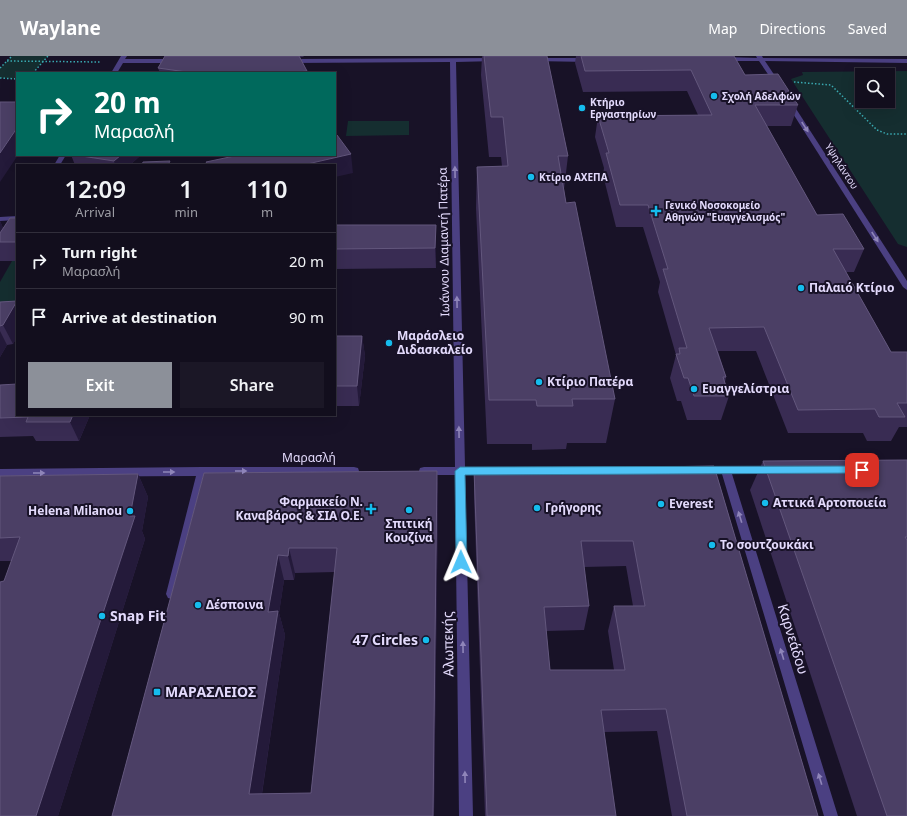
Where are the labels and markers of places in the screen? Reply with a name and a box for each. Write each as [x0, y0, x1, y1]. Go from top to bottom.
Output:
place label: Σχολή Αδελφών [722, 89, 801, 103]
marker: Σχολή Αδελφών [709, 91, 719, 101]
place label: Κτήριο Εργαστηρίων [590, 95, 656, 121]
marker: Κτήριο Εργαστηρίων [577, 103, 587, 113]
place label: Κτίριο ΑΧΕΠΑ [539, 170, 608, 184]
marker: Κτίριο ΑΧΕΠΑ [526, 172, 536, 182]
place label: Γενικό Νοσοκομείο Αθηνών "Ευαγγελισμός" [665, 198, 785, 224]
marker: Γενικό Νοσοκομείο Αθηνών "Ευαγγελισμός" [650, 205, 662, 217]
place label: Παλαιό Κτίριο [809, 279, 895, 296]
marker: Παλαιό Κτίριο [796, 283, 806, 293]
place label: Μαράσλειο Διδασκαλείο [397, 327, 473, 358]
marker: Μαράσλειο Διδασκαλείο [384, 338, 394, 348]
place label: Κτίριο Πατέρα [547, 373, 633, 390]
marker: Κτίριο Πατέρα [534, 377, 544, 387]
place label: Ευαγγελίστρια [702, 380, 790, 397]
marker: Ευαγγελίστρια [689, 384, 699, 394]
pin [845, 453, 879, 487]
place label: Φαρμακείο Ν. Καναβάρος & ΣΙΑ Ο.Ε. [235, 493, 363, 524]
place label: Αττικά Αρτοποιεία [773, 494, 886, 511]
place label: Everest [669, 495, 713, 512]
marker: Αττικά Αρτοποιεία [760, 498, 770, 508]
place label: Γρήγορης [545, 499, 601, 516]
marker: Everest [656, 499, 666, 509]
place label: Helena Milanou [28, 502, 122, 519]
marker: Γρήγορης [532, 503, 542, 513]
marker: Φαρμακείο Ν. Καναβάρος & ΣΙΑ Ο.Ε. [366, 504, 376, 514]
marker: Σπιτική Κουζίνα [404, 505, 414, 515]
marker: Helena Milanou [125, 506, 135, 516]
place label: Σπιτική Κουζίνα [385, 515, 433, 546]
place label: Το σουτζουκάκι [720, 536, 814, 553]
marker: Το σουτζουκάκι [707, 540, 717, 550]
place label: Δέσποινα [206, 596, 263, 613]
marker: Δέσποινα [193, 600, 203, 610]
place label: Snap Fit [110, 606, 166, 625]
marker: Snap Fit [97, 611, 107, 621]
place label: 47 Circles [352, 630, 418, 649]
marker: 47 Circles [421, 635, 431, 645]
place label: ΜΑΡΑΣΛΕΙΟΣ [165, 682, 256, 701]
marker: ΜΑΡΑΣΛΕΙΟΣ [152, 687, 162, 697]

